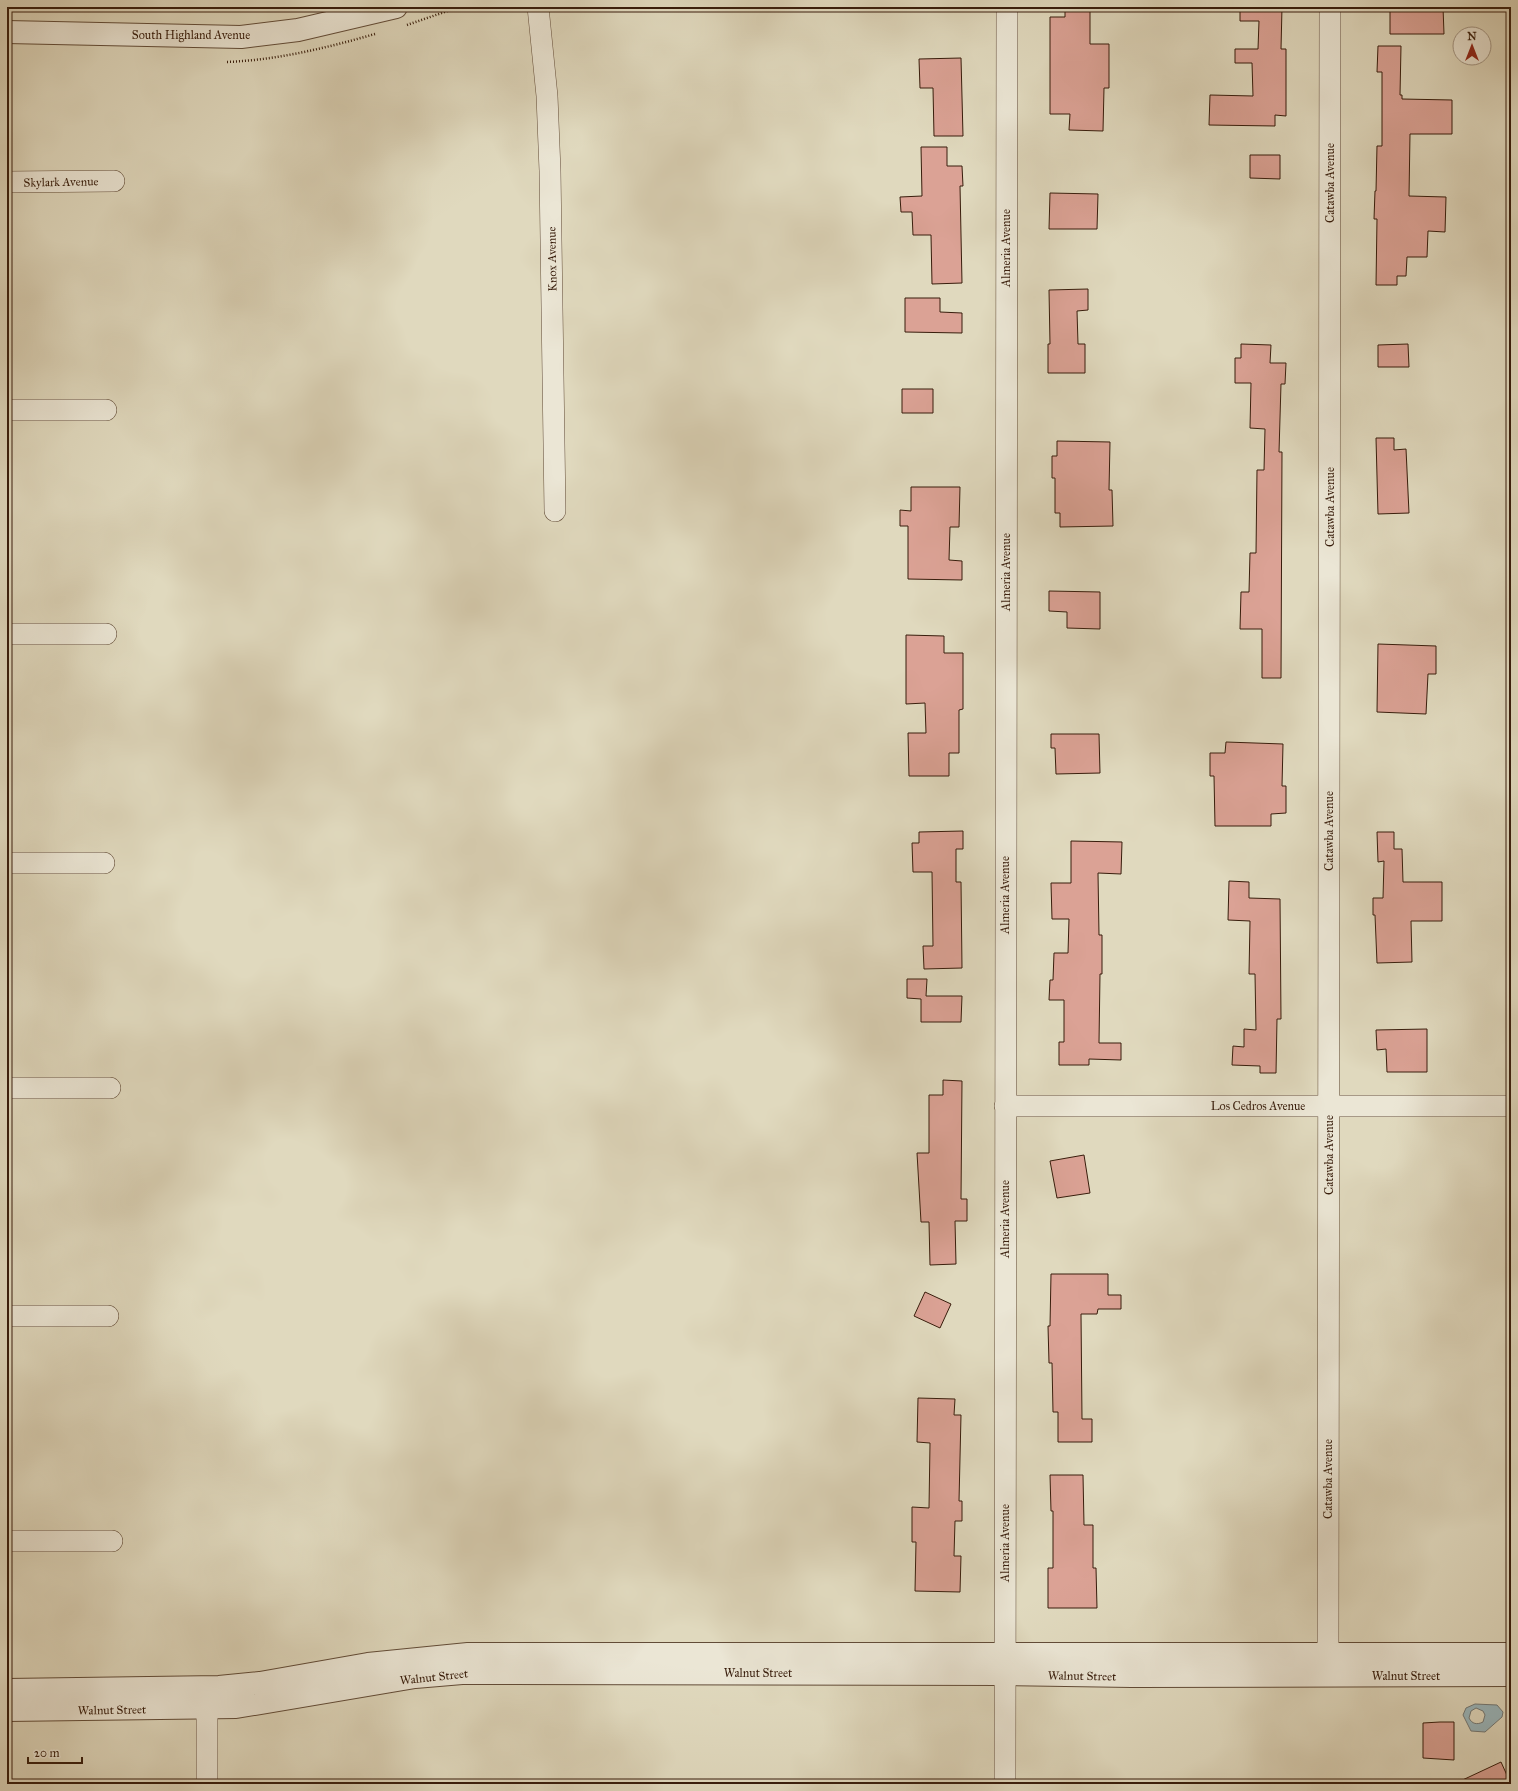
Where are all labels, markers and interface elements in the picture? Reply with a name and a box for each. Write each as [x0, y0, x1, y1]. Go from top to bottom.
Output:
north arrow [1452, 26, 1492, 66]
street label: South Highland Avenue [132, 28, 250, 43]
text: N [1467, 30, 1477, 43]
street label: Catawba Avenue [1323, 143, 1337, 223]
street label: Skylark Avenue [23, 174, 99, 190]
street label: Almeria Avenue [999, 209, 1013, 288]
street label: Knox Avenue [544, 226, 560, 292]
street label: Catawba Avenue [1323, 467, 1337, 547]
street label: Almeria Avenue [999, 533, 1013, 612]
street label: Catawba Avenue [1322, 791, 1336, 871]
street label: Almeria Avenue [998, 856, 1012, 935]
street label: Los Cedros Avenue [1211, 1099, 1305, 1113]
street label: Catawba Avenue [1322, 1115, 1336, 1195]
street label: Almeria Avenue [998, 1180, 1012, 1259]
street label: Catawba Avenue [1321, 1439, 1335, 1519]
street label: Almeria Avenue [998, 1504, 1012, 1583]
street label: Walnut Street [399, 1666, 470, 1688]
street label: Walnut Street [724, 1666, 793, 1680]
street label: Walnut Street [1048, 1668, 1117, 1684]
street label: Walnut Street [1372, 1669, 1441, 1683]
street label: Walnut Street [78, 1702, 147, 1718]
scale bar [28, 1739, 82, 1765]
text: 20 m [34, 1746, 60, 1760]

